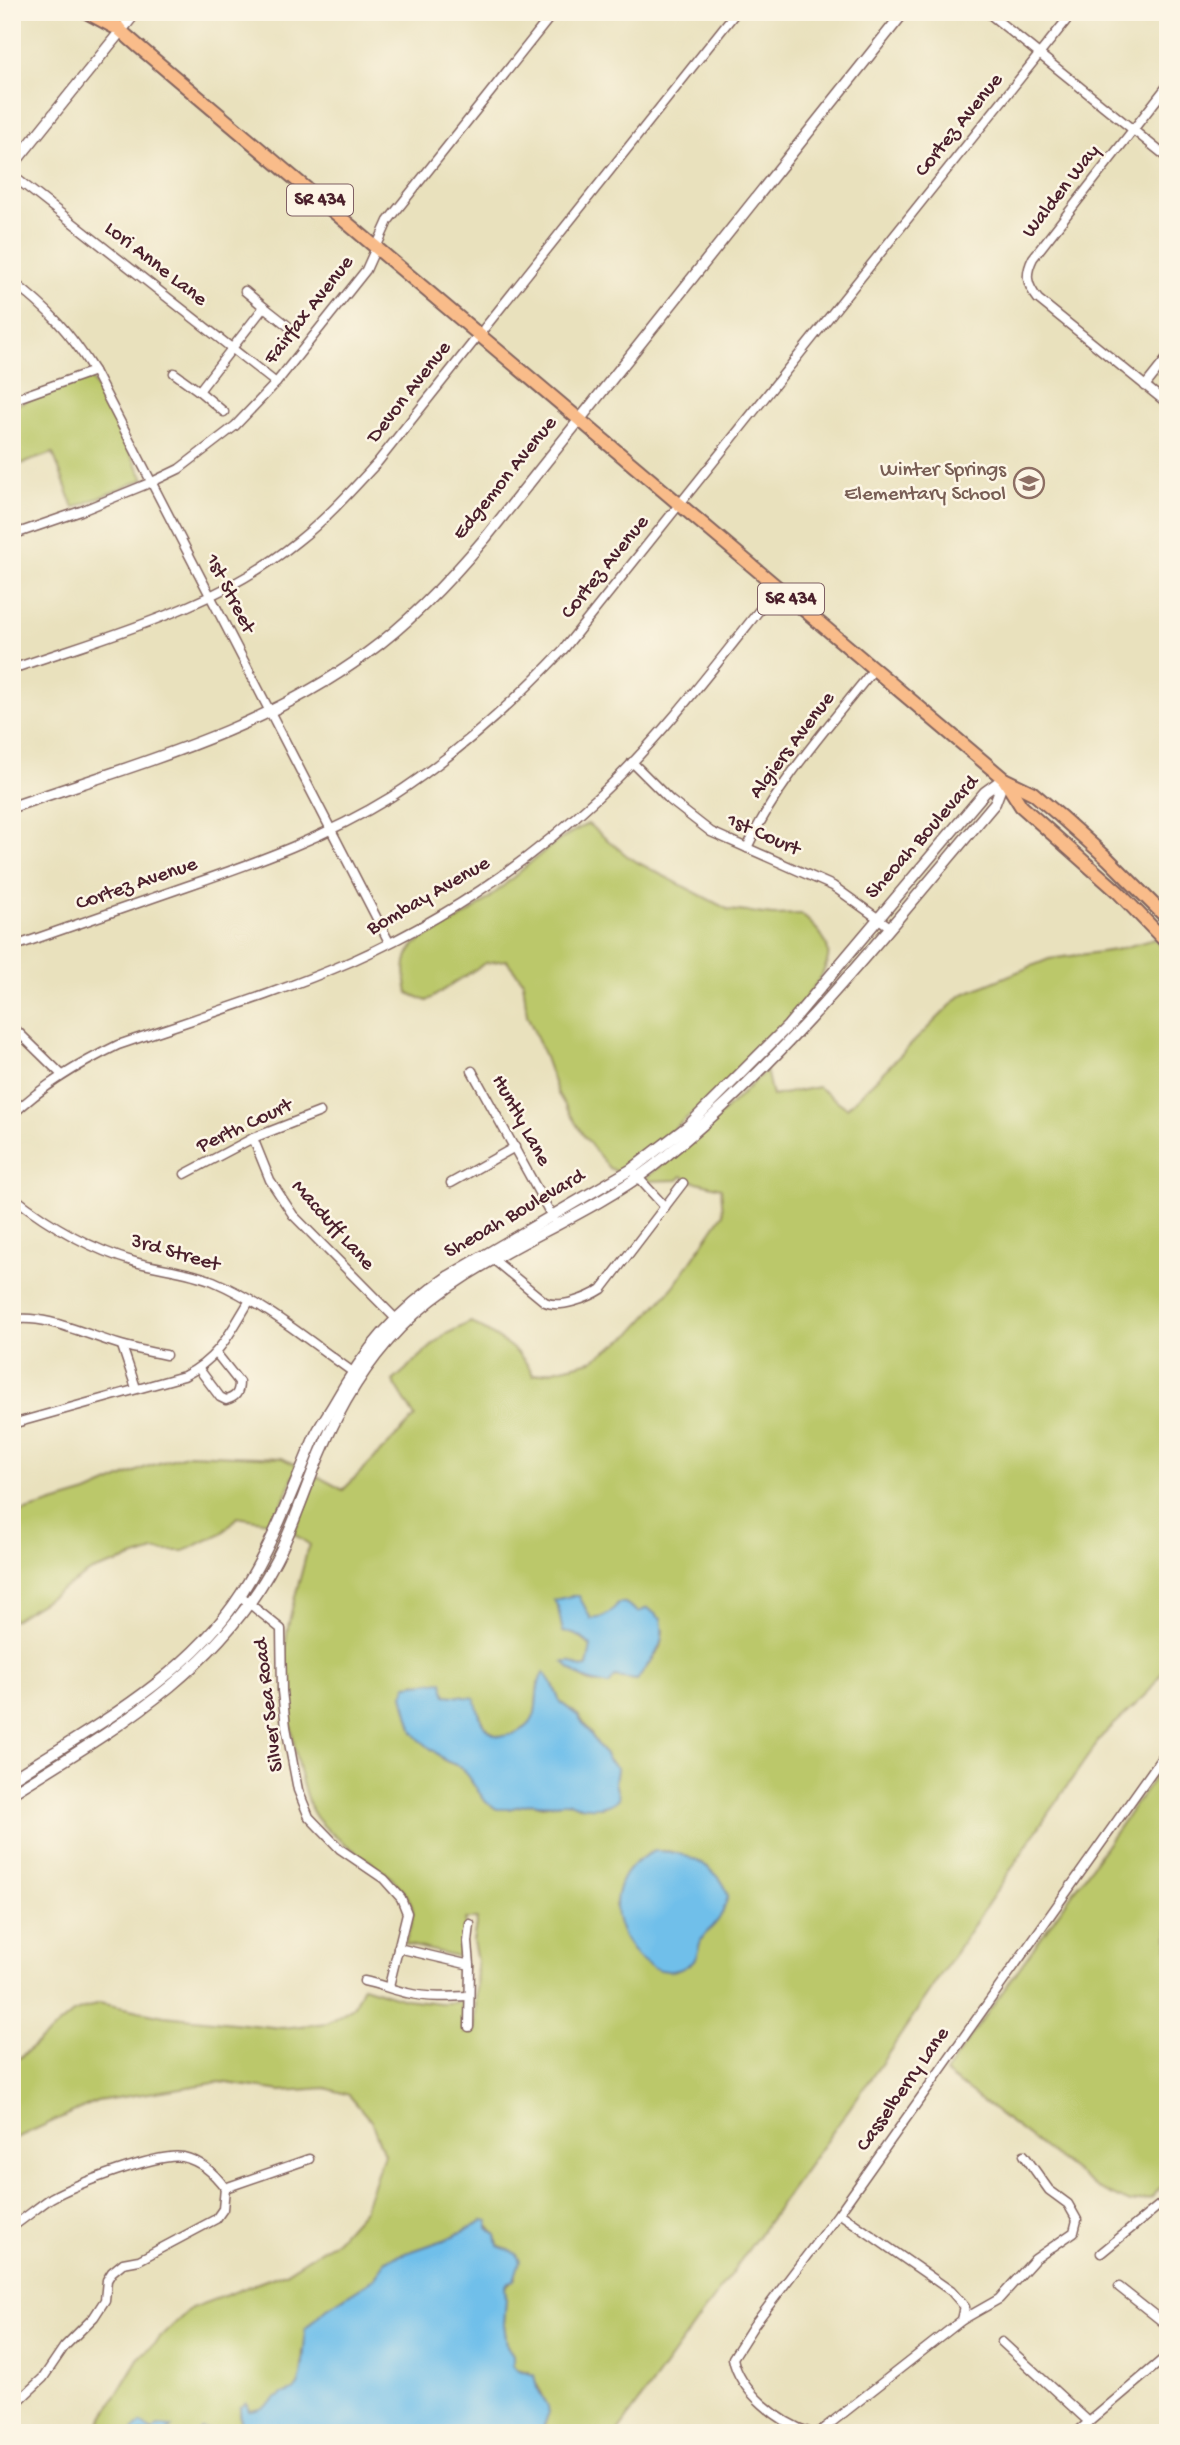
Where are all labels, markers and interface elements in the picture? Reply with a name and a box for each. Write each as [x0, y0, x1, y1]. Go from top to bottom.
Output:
street label: Cortez Avenue [910, 68, 1010, 183]
street label: Walden Way [1018, 140, 1106, 244]
road number: SR 434 [287, 184, 353, 216]
street label: Lori Anne Lane [98, 217, 212, 314]
street label: Fairfax Avenue [259, 251, 361, 371]
street label: Devon Avenue [361, 336, 458, 451]
street label: Edgemon Avenue [448, 411, 564, 546]
place label: Winter Springs Elementary School [844, 459, 1007, 508]
school or university icon: Winter Springs Elementary School [1012, 466, 1046, 500]
street label: Cortez Avenue [556, 510, 656, 625]
street label: 1st Street [198, 549, 261, 640]
road number: SR 434 [758, 584, 824, 614]
street label: Algiers Avenue [745, 687, 842, 804]
street label: Sheoah Boulevard [861, 770, 986, 905]
street label: 1st Court [721, 808, 806, 864]
street label: Bombay Avenue [362, 851, 496, 943]
street label: Cortez Avenue [73, 852, 202, 917]
street label: Huntly Lane [485, 1071, 556, 1172]
street label: Perth Court [192, 1093, 299, 1160]
street label: Sheoah Boulevard [440, 1164, 591, 1265]
street label: Macduff Lane [285, 1175, 380, 1277]
street label: 3rd Street [127, 1229, 225, 1279]
street label: Silver Sea Road [249, 1635, 291, 1773]
street label: Casselberry Lane [852, 2022, 957, 2157]

